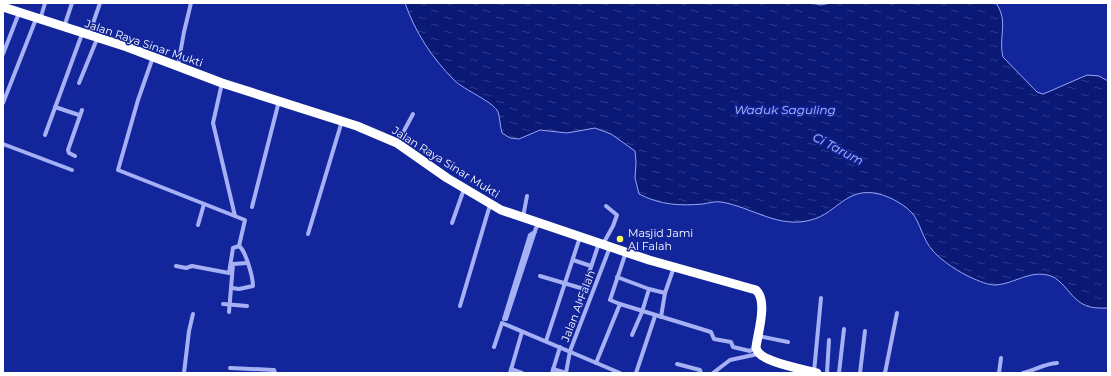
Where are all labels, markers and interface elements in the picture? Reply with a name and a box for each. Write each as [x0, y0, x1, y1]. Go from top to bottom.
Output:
street label: Jalan Raya Sinar Mukti [82, 16, 205, 70]
water label: Waduk Saguling [734, 102, 836, 117]
street label: Jalan Raya Sinar Mukti [389, 123, 502, 201]
water label: Ci Tarum [810, 129, 866, 168]
place label: Masjid Jami Al Falah [628, 226, 693, 253]
marker: Masjid Jami Al Falah [615, 234, 625, 244]
street label: Jalan Al Falah [558, 268, 598, 345]

